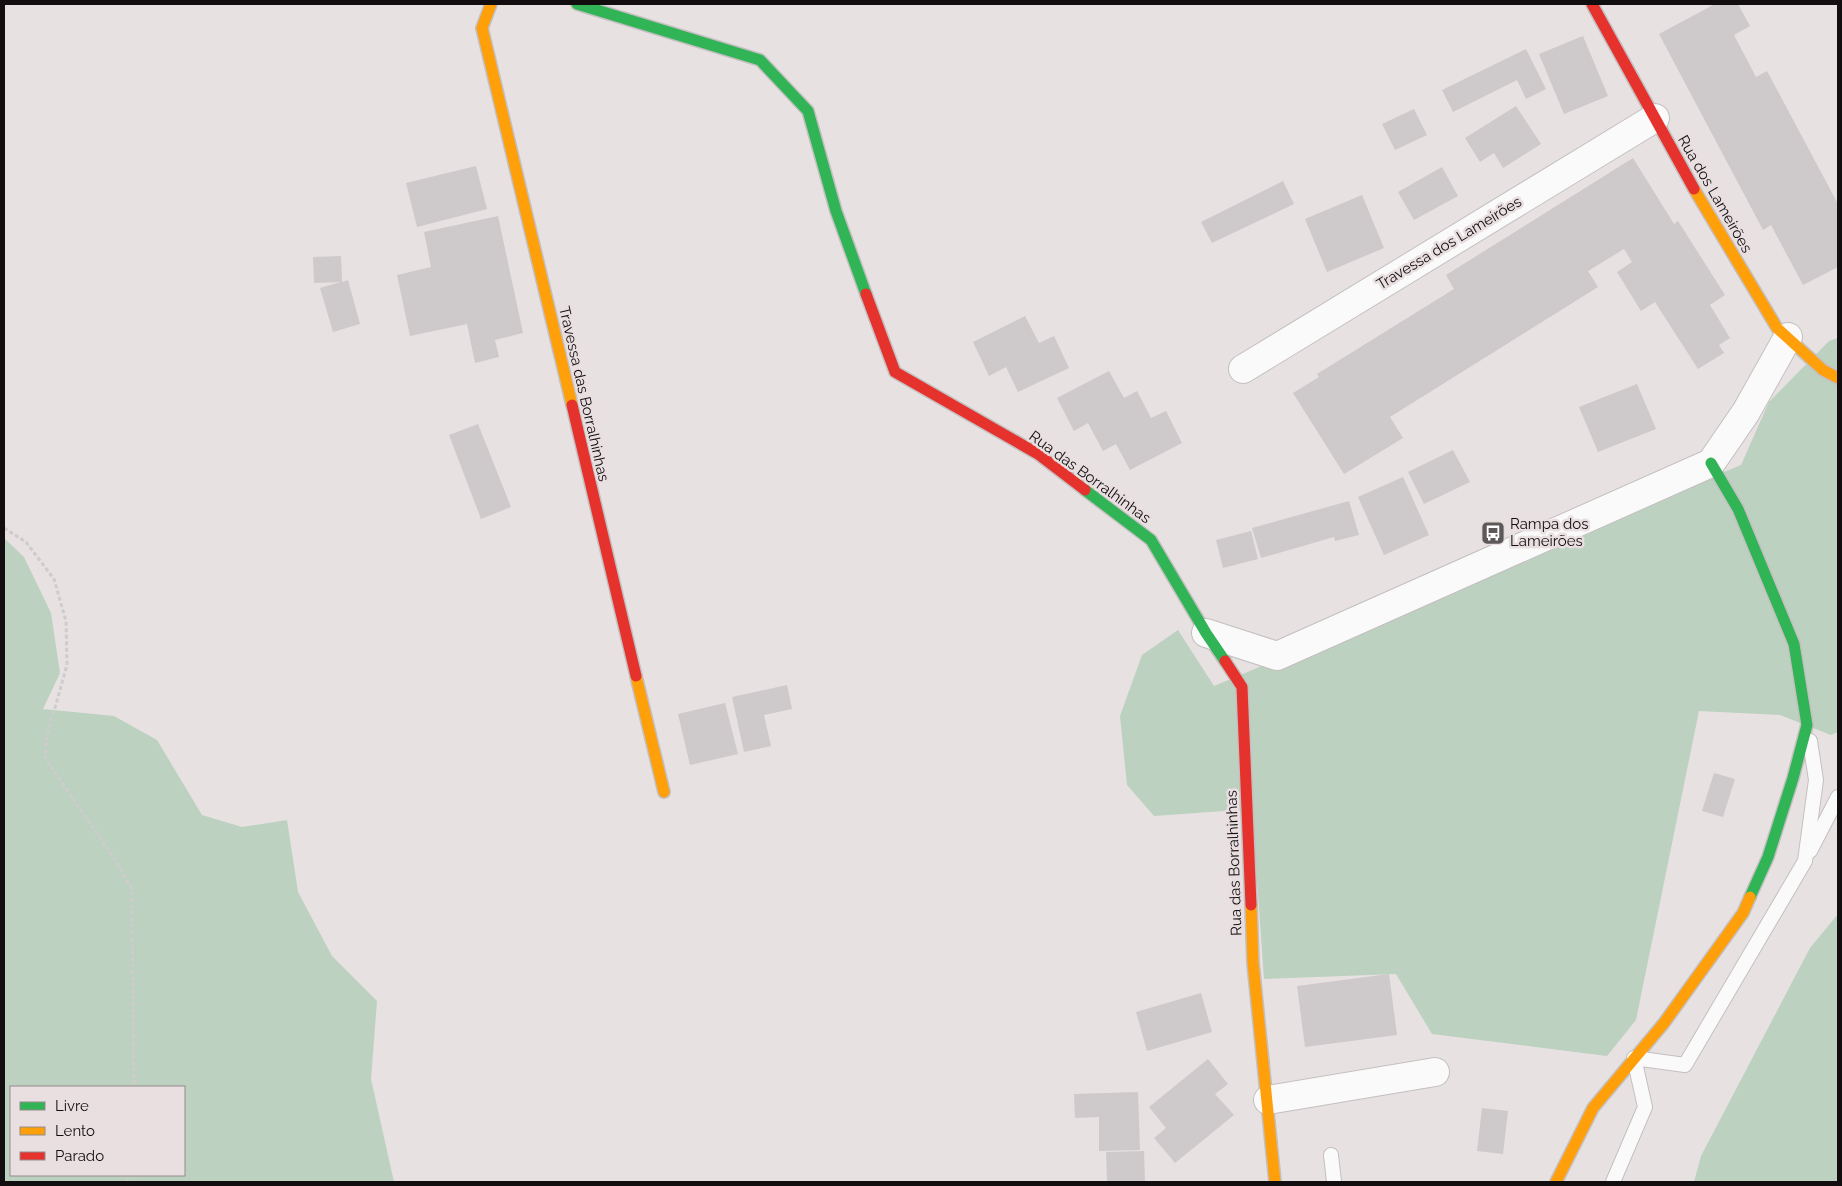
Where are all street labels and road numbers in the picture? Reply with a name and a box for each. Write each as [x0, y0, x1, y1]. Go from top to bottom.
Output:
street label: Rua dos Lameirões [1674, 132, 1756, 256]
street label: Travessa dos Lameirões [1373, 193, 1525, 293]
street label: Travessa das Borralhinhas [555, 305, 613, 483]
street label: Rua das Borralhinhas [1026, 427, 1154, 527]
street label: Rua das Borralhinhas [1222, 790, 1246, 936]

